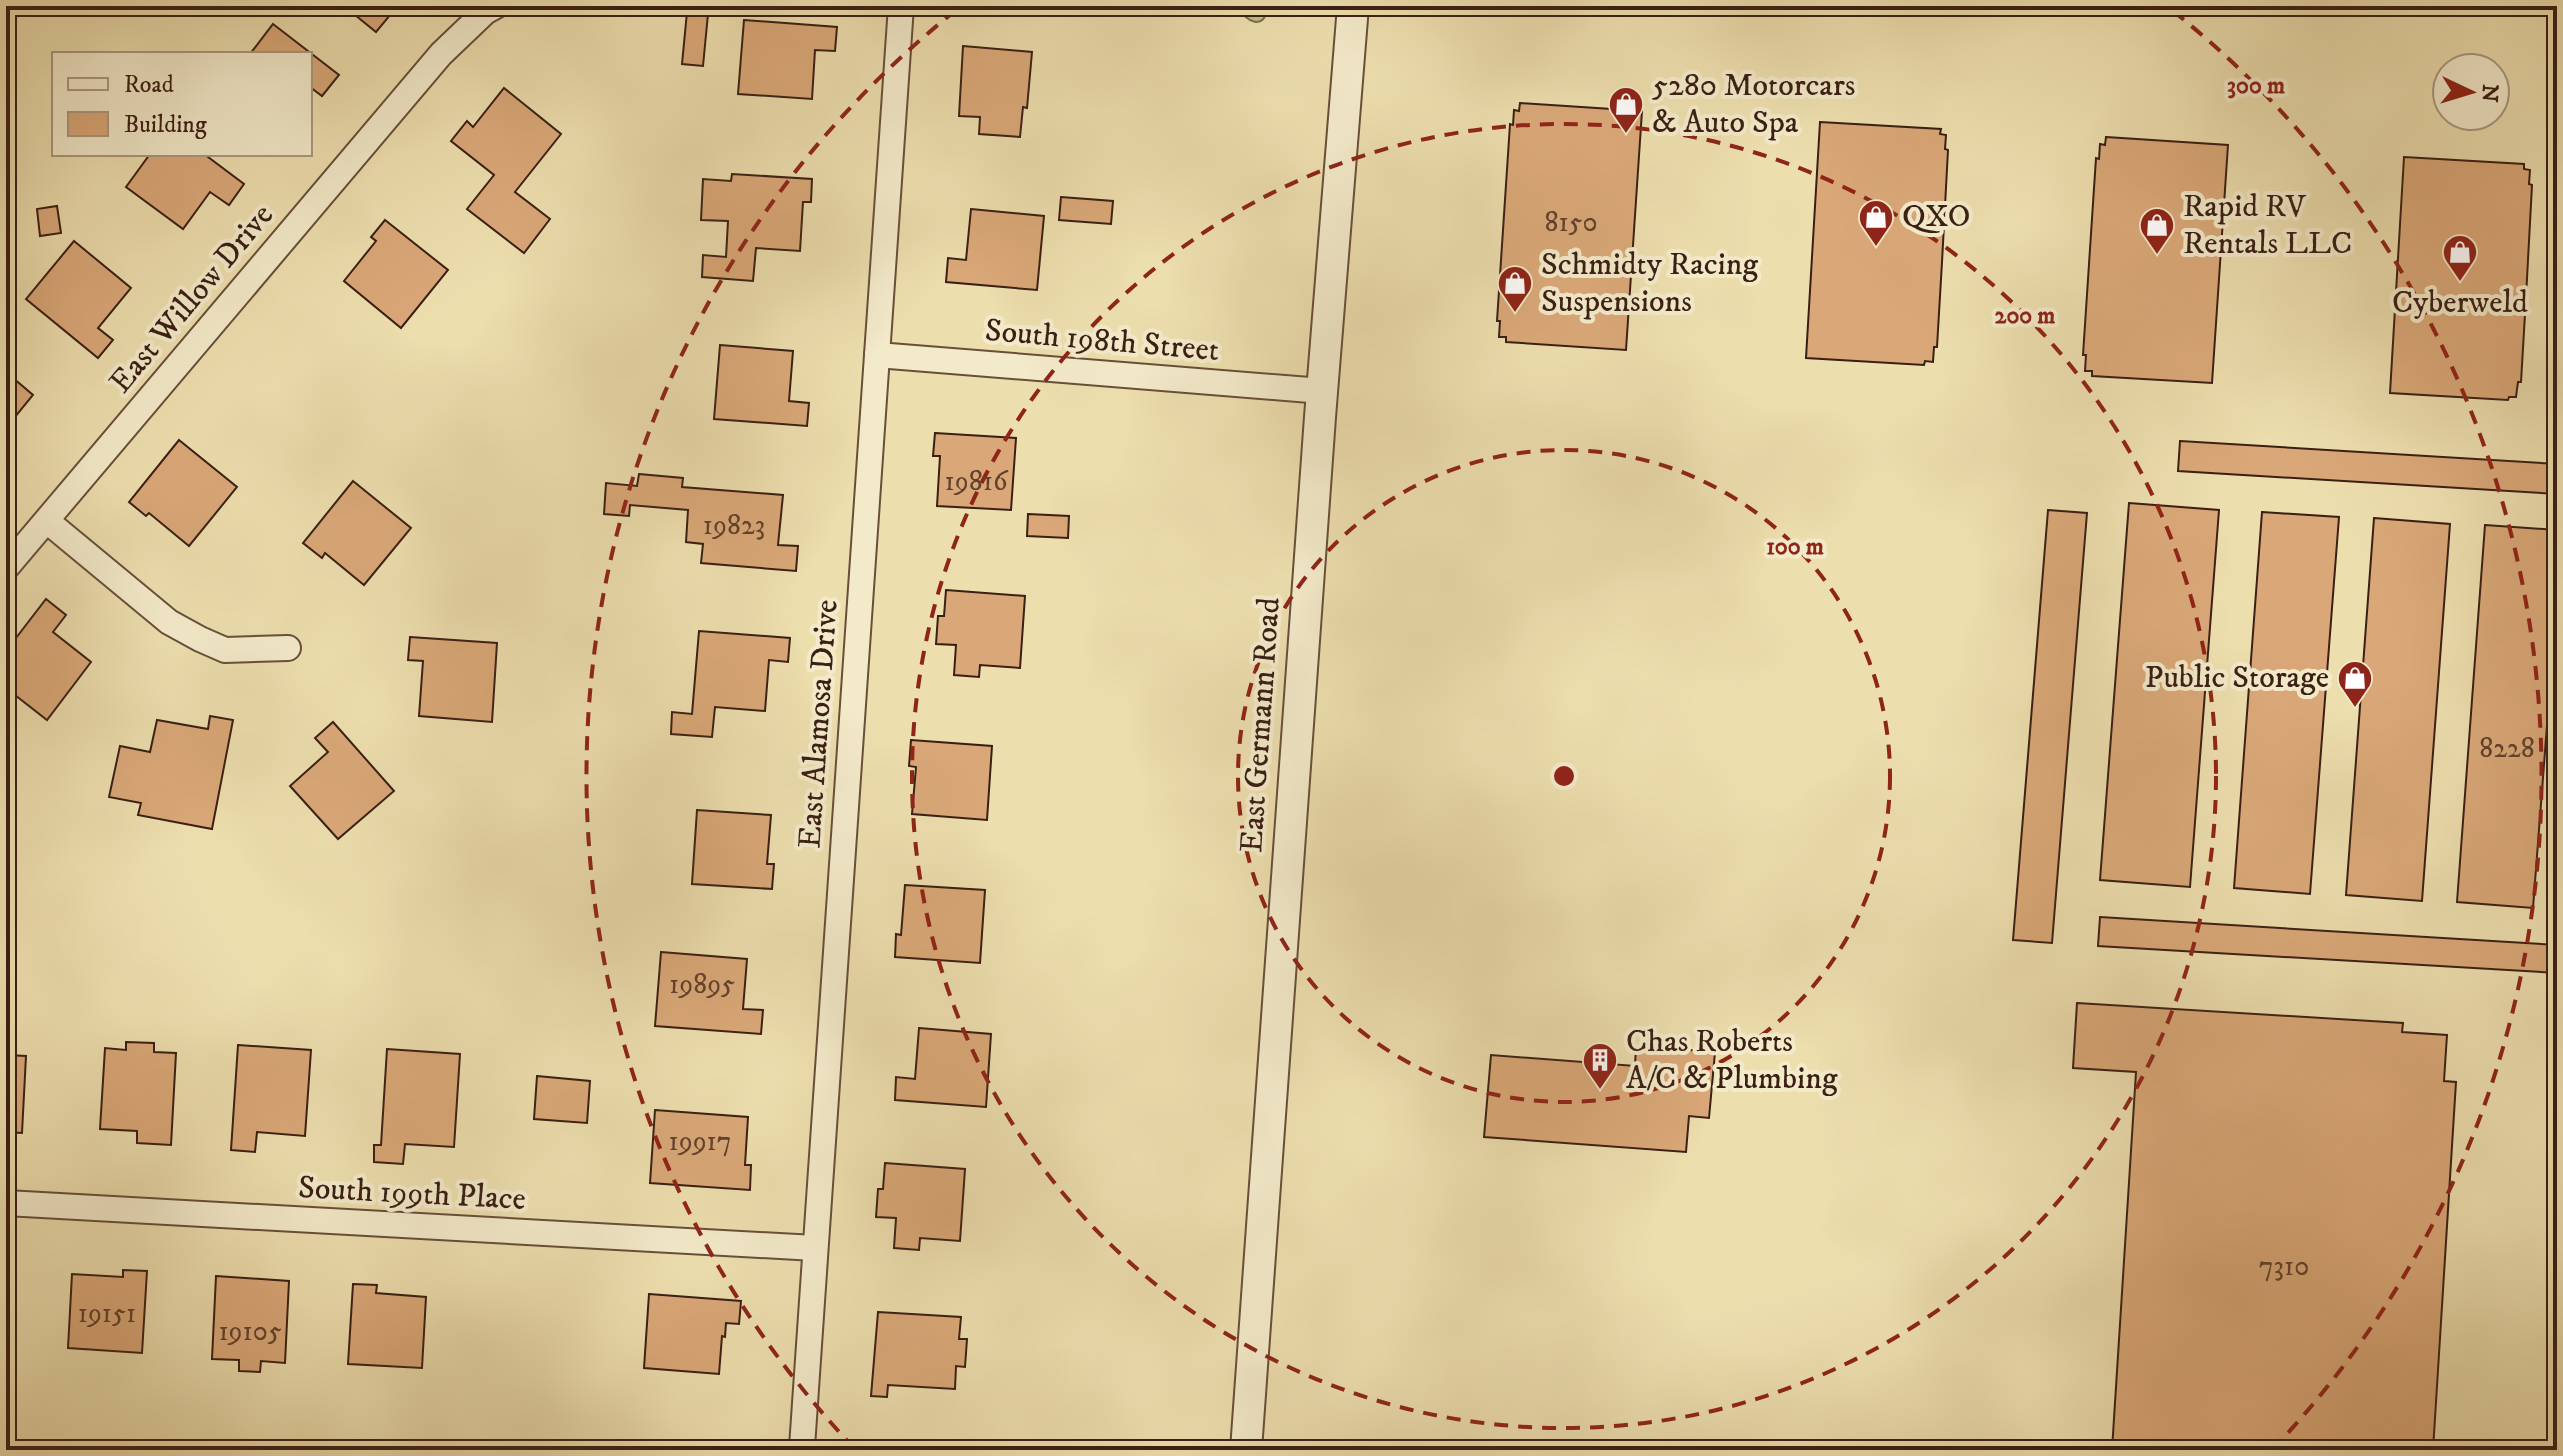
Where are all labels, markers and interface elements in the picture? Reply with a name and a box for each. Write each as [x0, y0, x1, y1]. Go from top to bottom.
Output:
legend [52, 52, 312, 156]
north arrow [2431, 52, 2511, 132]
place label: 5280 Motorcars & Auto Spa [1652, 66, 1856, 143]
text: Road [124, 70, 174, 100]
text: 300 m [2227, 71, 2285, 101]
text: N [2475, 83, 2504, 103]
shop icon: 5280 Motorcars & Auto Spa [1607, 85, 1645, 135]
text: Building [124, 110, 207, 140]
place label: Rapid RV Rentals LLC [2183, 187, 2352, 264]
street label: East Willow Drive [101, 196, 283, 402]
place label: QXO [1902, 197, 1970, 237]
shop icon: QXO [1857, 198, 1895, 248]
house number: 8150 [1544, 205, 1598, 240]
shop icon: Rapid RV Rentals LLC [2138, 206, 2176, 256]
shop icon: Cyberweld [2441, 233, 2479, 283]
place label: Schmidty Racing Suspensions [1541, 245, 1759, 322]
shop icon: Schmidty Racing Suspensions [1496, 264, 1534, 314]
place label: Cyberweld [2392, 283, 2528, 323]
text: 200 m [1995, 301, 2055, 331]
street label: South 198th Street [983, 311, 1221, 371]
house number: 19816 [945, 464, 1009, 499]
house number: 19823 [703, 508, 765, 543]
text: 100 m [1766, 532, 1824, 562]
street label: East Germann Road [1232, 596, 1290, 854]
street label: East Alamosa Drive [790, 598, 848, 850]
place label: Public Storage [2145, 658, 2329, 698]
shop icon: Public Storage [2336, 659, 2374, 709]
house number: 8228 [2479, 731, 2535, 766]
centre of rings [1550, 762, 1578, 790]
house number: 19895 [669, 967, 735, 1002]
place label: Chas Roberts A/C & Plumbing [1626, 1022, 1838, 1099]
building icon: Chas Roberts A/C & Plumbing [1581, 1041, 1619, 1091]
house number: 19917 [668, 1124, 732, 1159]
street label: South 199th Place [297, 1168, 527, 1220]
house number: 7310 [2259, 1249, 2309, 1284]
house number: 19151 [78, 1296, 136, 1331]
house number: 19105 [218, 1314, 282, 1349]

